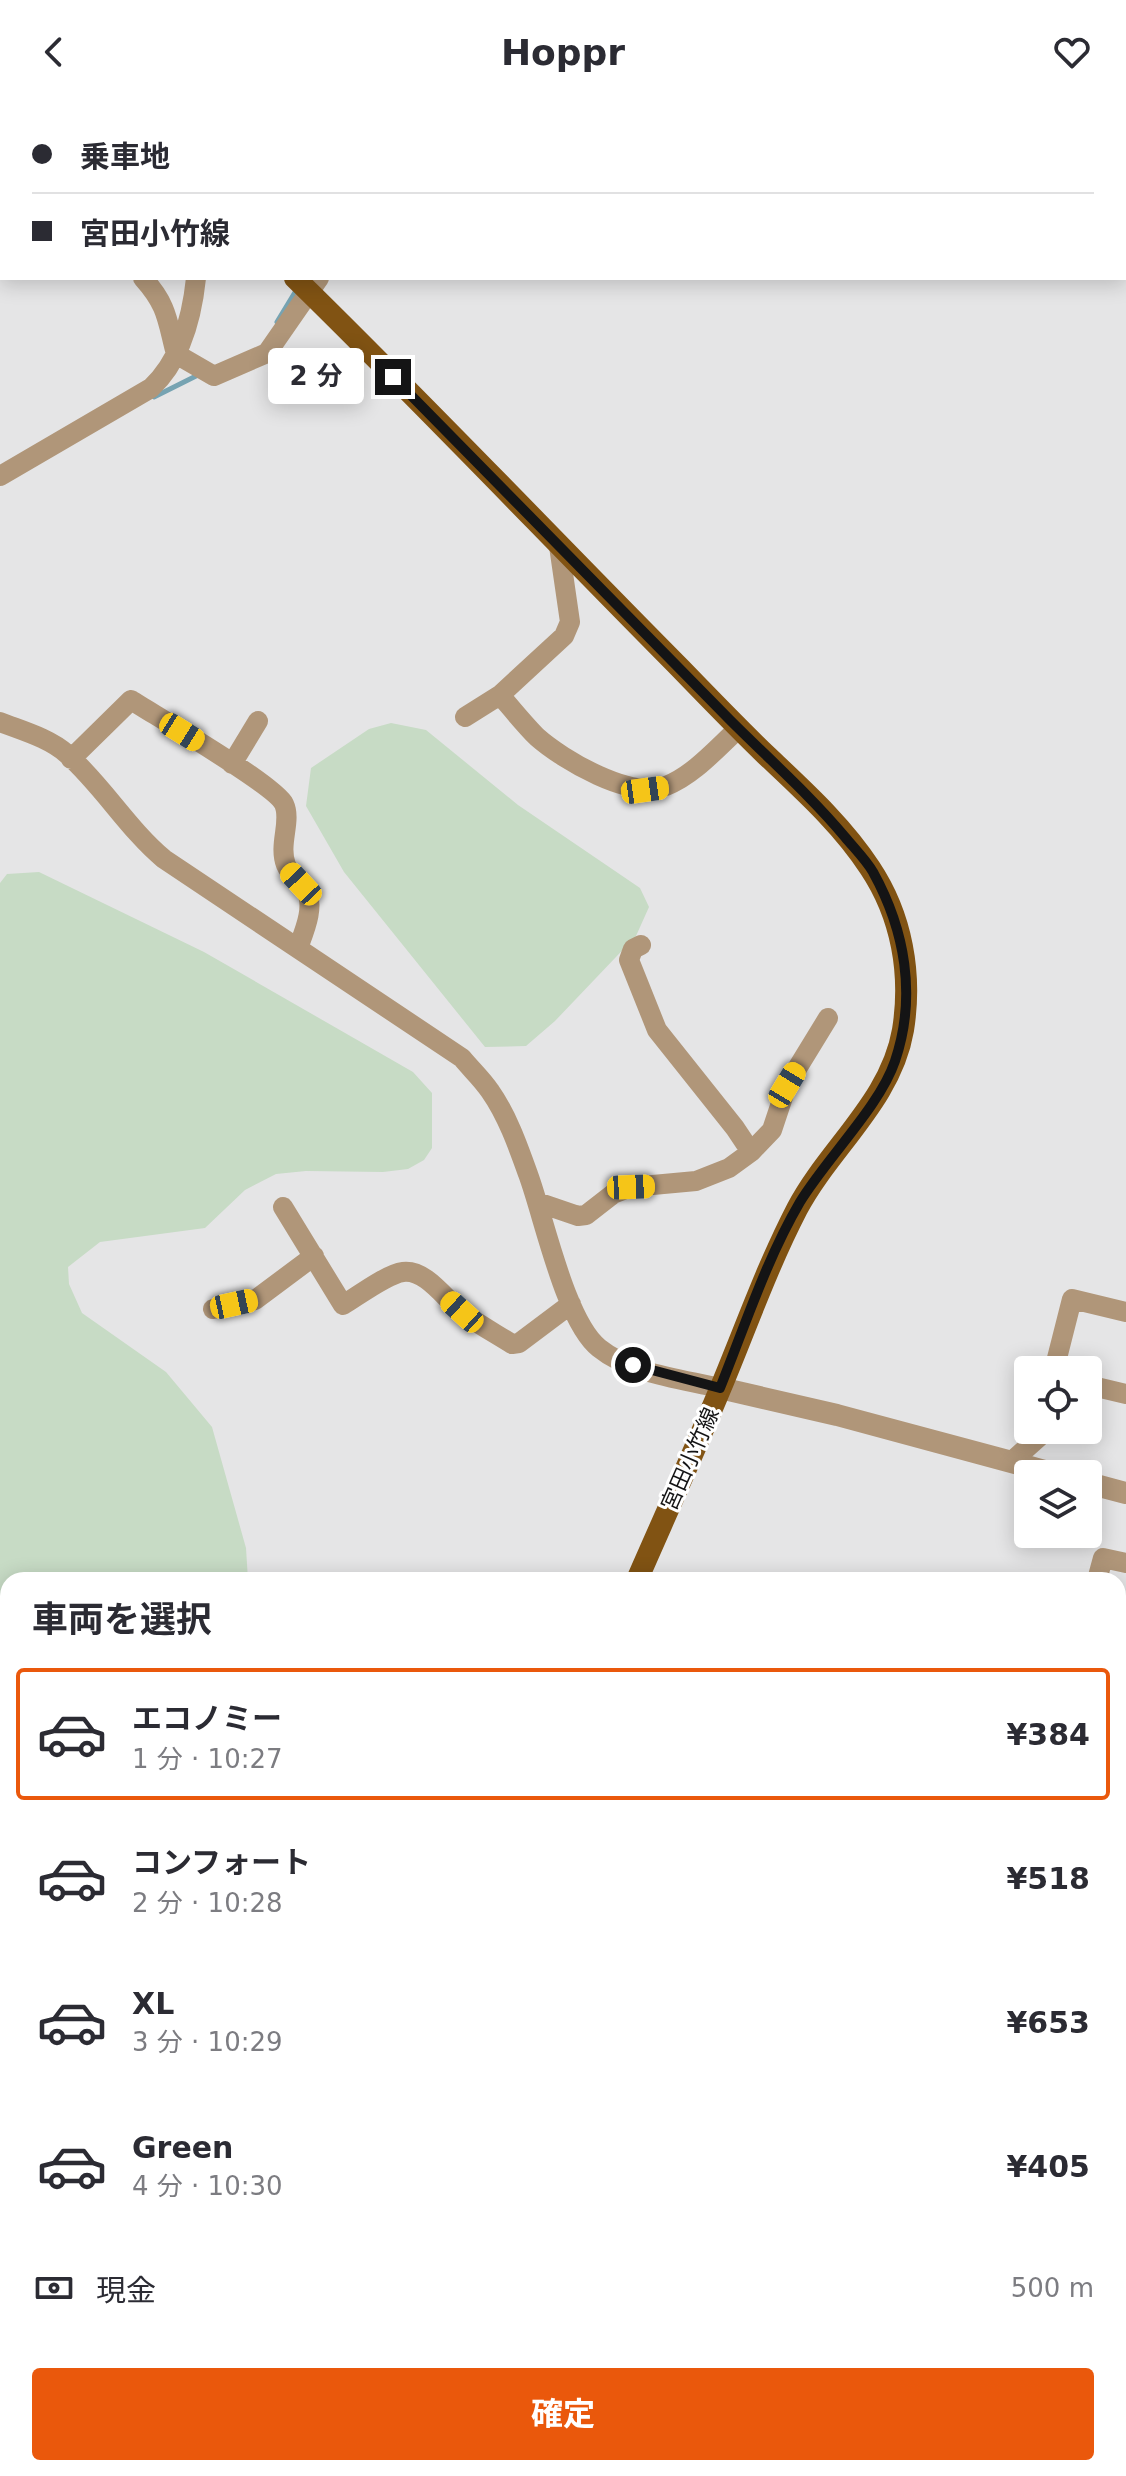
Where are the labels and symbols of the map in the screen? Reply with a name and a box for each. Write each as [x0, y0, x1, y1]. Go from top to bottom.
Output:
callout: 2 分 [269, 349, 365, 405]
route end [375, 359, 411, 395]
car [155, 709, 209, 755]
car [620, 775, 670, 805]
car [276, 858, 326, 910]
car [764, 1058, 810, 1112]
car [607, 1174, 655, 1200]
car [208, 1287, 260, 1321]
car [436, 1287, 488, 1337]
route start [615, 1347, 651, 1383]
street label: 宮田小竹線 [656, 1404, 724, 1514]

